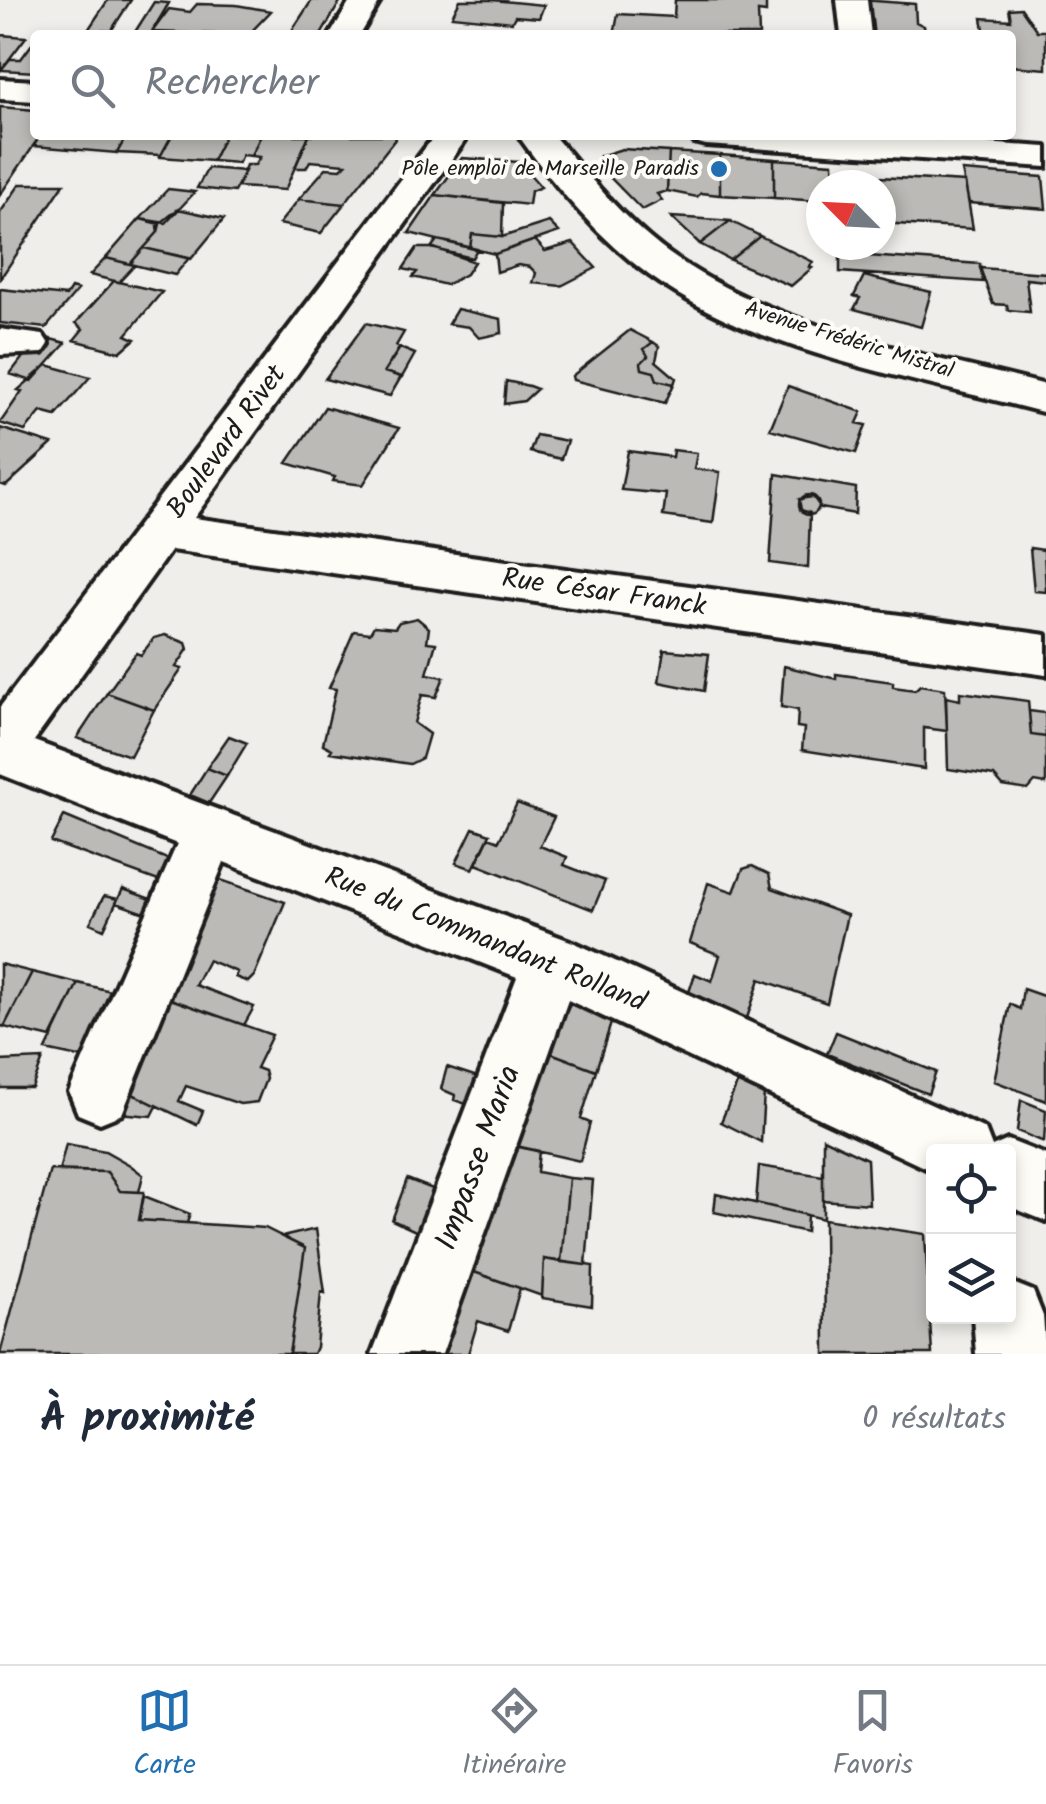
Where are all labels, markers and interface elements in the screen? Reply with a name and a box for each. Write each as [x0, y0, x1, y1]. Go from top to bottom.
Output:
search box [30, 30, 1016, 140]
text: Rechercher [145, 55, 318, 115]
icon: search [65, 58, 120, 113]
place label: Pôle emploi de Marseille Paradis [402, 152, 700, 187]
marker: Pôle emploi de Marseille Paradis [708, 158, 730, 180]
north arrow [806, 170, 896, 260]
street label: Avenue Frédéric Mistral [740, 293, 959, 390]
street label: Boulevard Rivet [156, 355, 299, 528]
street label: Rue César Franck [499, 556, 710, 630]
street label: Rue du Commandant Rolland [317, 855, 654, 1026]
street label: Impasse Maria [422, 1058, 536, 1258]
map controls [926, 1144, 1016, 1324]
button: locate [926, 1144, 1016, 1234]
button: layers [926, 1234, 1016, 1324]
text: À proximité [40, 1386, 254, 1453]
text: 0 résultats [862, 1394, 1006, 1445]
tab: Carte [133, 1683, 196, 1788]
tab: Itinéraire [462, 1683, 566, 1788]
tab: Favoris [833, 1683, 913, 1788]

